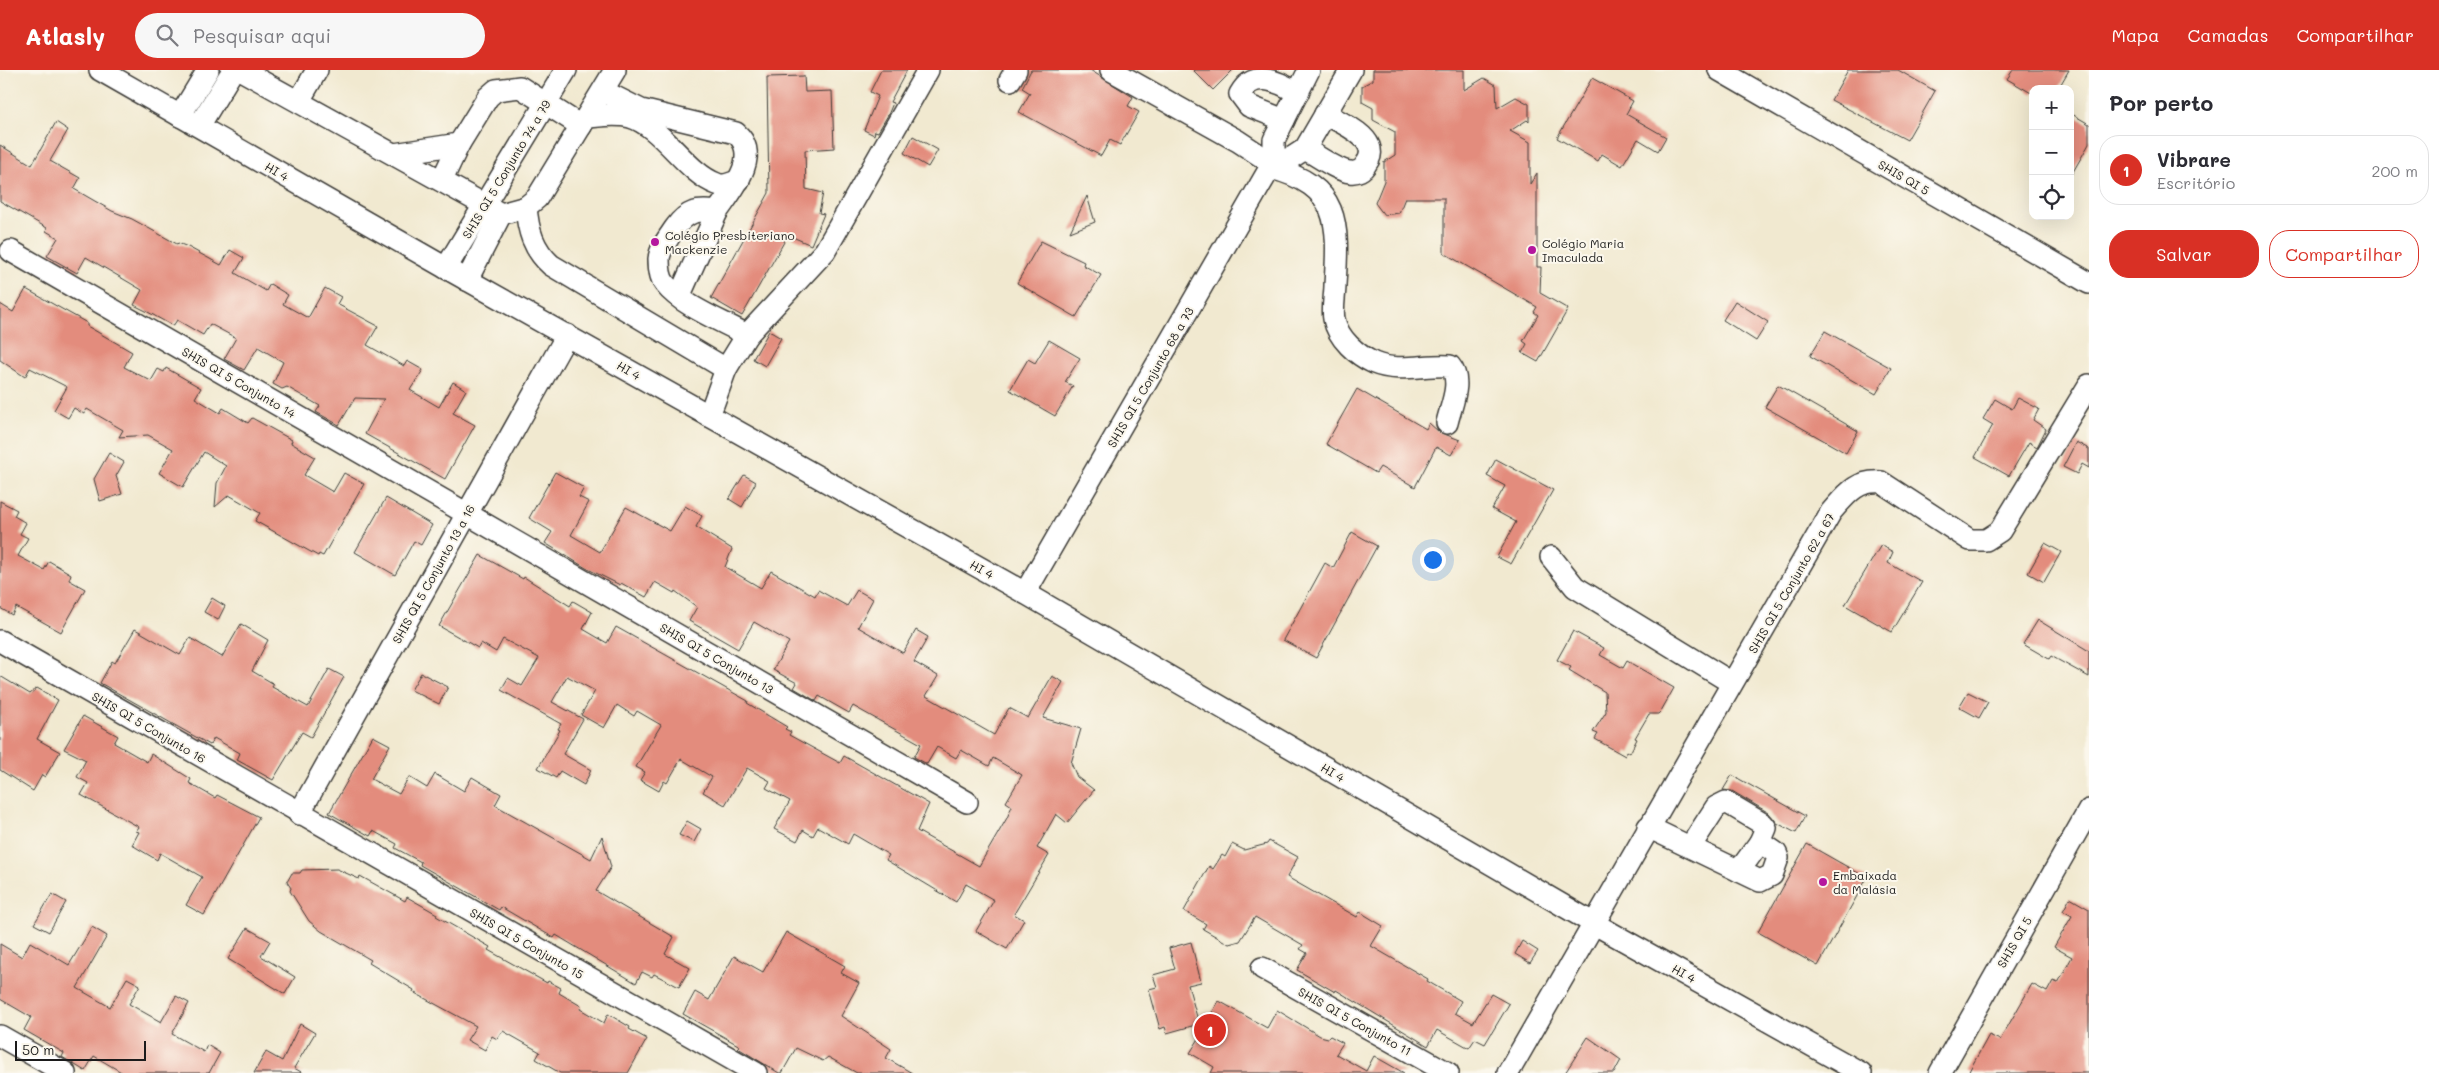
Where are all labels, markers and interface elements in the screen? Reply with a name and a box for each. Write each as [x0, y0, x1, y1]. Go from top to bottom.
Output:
search box [135, 13, 485, 58]
text: Atlasly [25, 20, 105, 51]
icon: search [153, 21, 181, 49]
text: Pesquisar aqui [193, 23, 331, 48]
text: Mapa [2112, 23, 2159, 47]
text: Camadas [2187, 23, 2268, 47]
text: Compartilhar [2296, 23, 2414, 47]
map controls [2029, 85, 2074, 220]
button: + [2029, 85, 2074, 130]
text: Por perto [2109, 89, 2213, 116]
street label: SHIS QI 5 Conjunto 74 a 79 [458, 97, 554, 241]
button: − [2029, 130, 2074, 175]
text: Vibrare [2157, 147, 2231, 172]
street label: SHIS QI 5 [1875, 156, 1933, 198]
street label: HI 4 [262, 158, 292, 184]
text: 1 [2122, 160, 2130, 181]
text: 200 m [2371, 160, 2418, 181]
text: Escritório [2157, 172, 2235, 193]
button: locate [2029, 175, 2074, 220]
place label: Colégio Presbiteriano Mackenzie [665, 227, 795, 257]
button: Salvar [2109, 230, 2259, 278]
button: Compartilhar [2269, 230, 2419, 278]
place label: Colégio Maria Imaculada [1542, 235, 1624, 265]
marker: Colégio Presbiteriano Mackenzie [649, 236, 661, 248]
marker: Colégio Maria Imaculada [1526, 244, 1538, 256]
street label: SHIS QI 5 Conjunto 68 a 73 [1103, 304, 1197, 450]
street label: SHIS QI 5 Conjunto 14 [179, 343, 299, 421]
street label: HI 4 [614, 357, 644, 383]
street label: SHIS QI 5 Conjunto 13 a 16 [388, 502, 478, 646]
street label: SHIS QI 5 Conjunto 62 a 67 [1744, 510, 1838, 656]
your location [1420, 547, 1446, 573]
street label: HI 4 [967, 556, 997, 582]
street label: SHIS QI 5 Conjunto 13 [657, 619, 777, 697]
street label: SHIS QI 5 Conjunto 16 [89, 688, 209, 766]
street label: HI 4 [1318, 759, 1348, 785]
place label: Embaixada da Malásia [1833, 867, 1897, 897]
marker: Embaixada da Malásia [1817, 876, 1829, 888]
street label: SHIS QI 5 Conjunto 15 [467, 904, 587, 982]
street label: SHIS QI 5 [1993, 913, 2035, 971]
street label: HI 4 [1669, 960, 1699, 986]
street label: SHIS QI 5 Conjunto 11 [1296, 983, 1414, 1059]
pin: 1 [1194, 1011, 1226, 1049]
scale bar [15, 1038, 146, 1061]
text: 50 m [22, 1040, 54, 1059]

